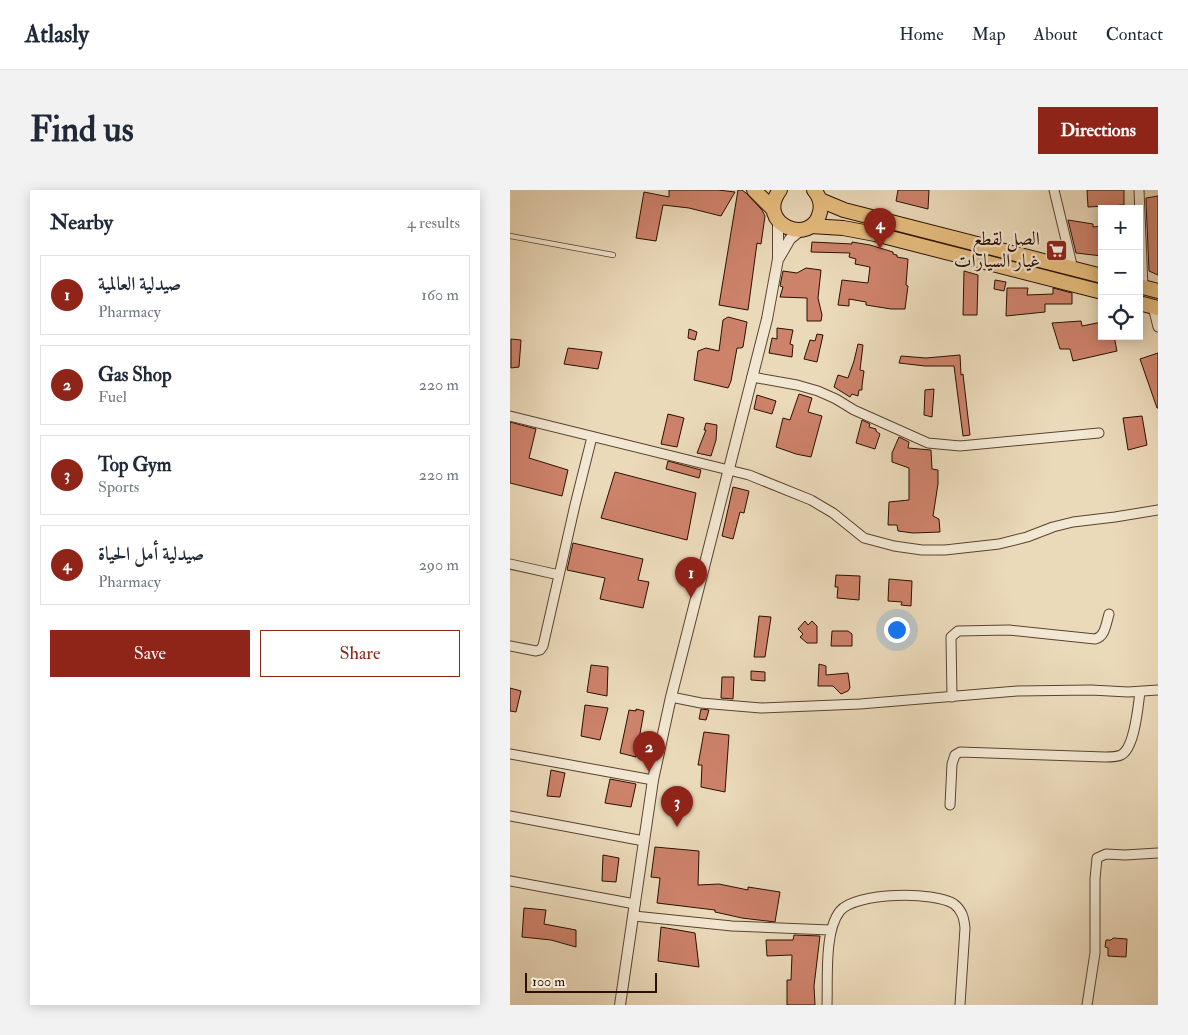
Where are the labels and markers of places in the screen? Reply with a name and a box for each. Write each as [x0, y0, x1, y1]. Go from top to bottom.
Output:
pin: 4 [864, 208, 896, 249]
place label: الصل لقطع غيار السيارات [954, 227, 1040, 273]
supermarket icon: الصل لقطع غيار السيارات [1044, 238, 1068, 262]
pin: 1 [675, 557, 707, 598]
pin: 2 [633, 731, 665, 772]
pin: 3 [661, 786, 693, 827]

